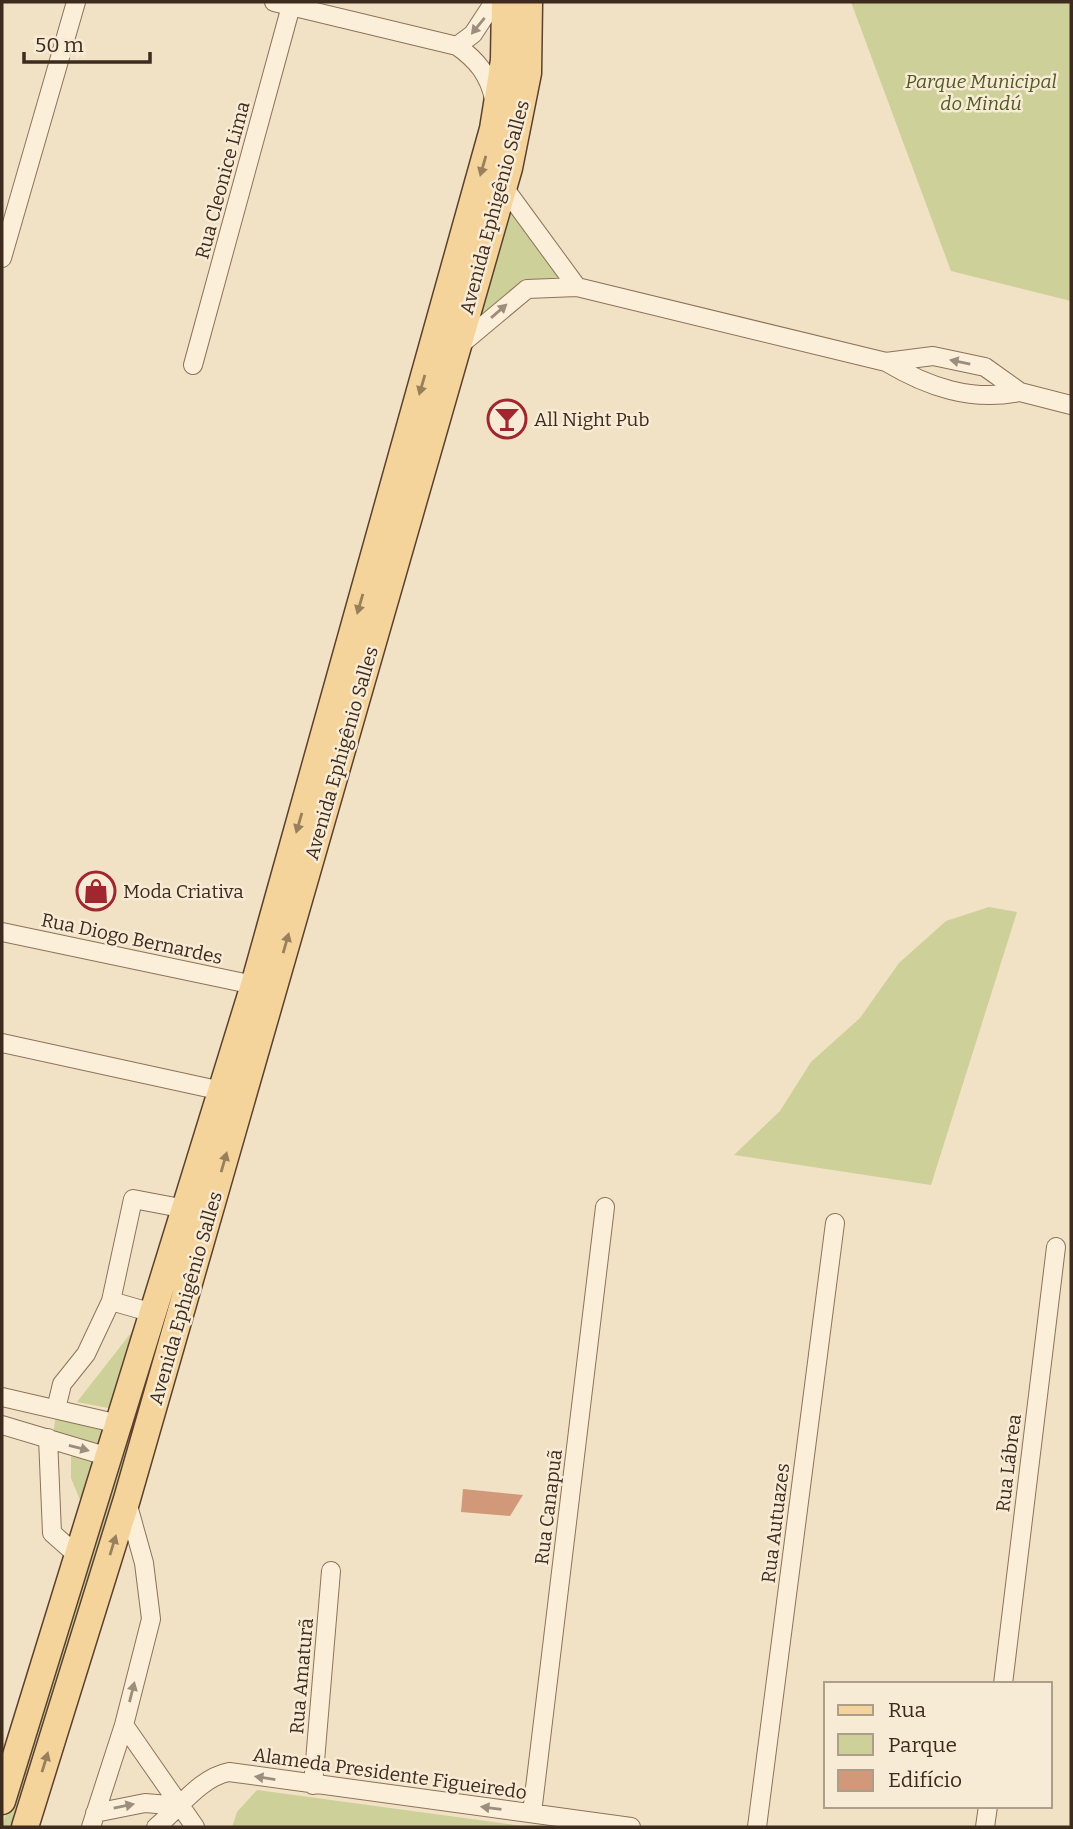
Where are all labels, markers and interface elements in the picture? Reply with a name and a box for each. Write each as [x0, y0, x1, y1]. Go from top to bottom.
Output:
one-way arrow [471, 16, 486, 34]
scale bar [24, 21, 150, 65]
text: 50 m [35, 32, 84, 58]
park label: Parque Municipal do Mindú [905, 70, 1057, 115]
street label: Avenida Ephigênio Salles [455, 97, 534, 317]
street label: Rua Cleonice Lima [190, 98, 255, 261]
one-way arrow [478, 156, 488, 177]
one-way arrow [490, 303, 508, 319]
one-way arrow [949, 356, 971, 367]
one-way arrow [416, 374, 427, 396]
bar icon: All Night Pub [486, 398, 528, 440]
place label: All Night Pub [534, 408, 649, 431]
one-way arrow [355, 594, 365, 615]
street label: Avenida Ephigênio Salles [300, 644, 383, 862]
one-way arrow [293, 812, 304, 834]
shop icon: Moda Criativa [75, 870, 117, 912]
place label: Moda Criativa [123, 880, 244, 903]
street label: Rua Diogo Bernardes [39, 908, 225, 969]
one-way arrow [282, 932, 292, 953]
one-way arrow [219, 1150, 230, 1172]
street label: Avenida Ephigênio Salles [144, 1189, 227, 1407]
street label: Rua Lábrea [991, 1412, 1026, 1513]
one-way arrow [68, 1443, 90, 1454]
street label: Rua Canapuã [530, 1447, 567, 1566]
street label: Rua Autuazes [757, 1462, 794, 1584]
one-way arrow [108, 1534, 118, 1555]
street label: Rua Amaturã [285, 1616, 318, 1735]
one-way arrow [127, 1681, 138, 1703]
legend [824, 1682, 1052, 1808]
text: Rua [888, 1697, 926, 1723]
text: Parque [888, 1732, 957, 1758]
street label: Alameda Presidente Figueiredo [252, 1743, 528, 1804]
one-way arrow [41, 1751, 51, 1772]
text: Edifício [888, 1767, 962, 1793]
one-way arrow [254, 1772, 276, 1783]
one-way arrow [113, 1800, 135, 1811]
one-way arrow [479, 1802, 501, 1813]

